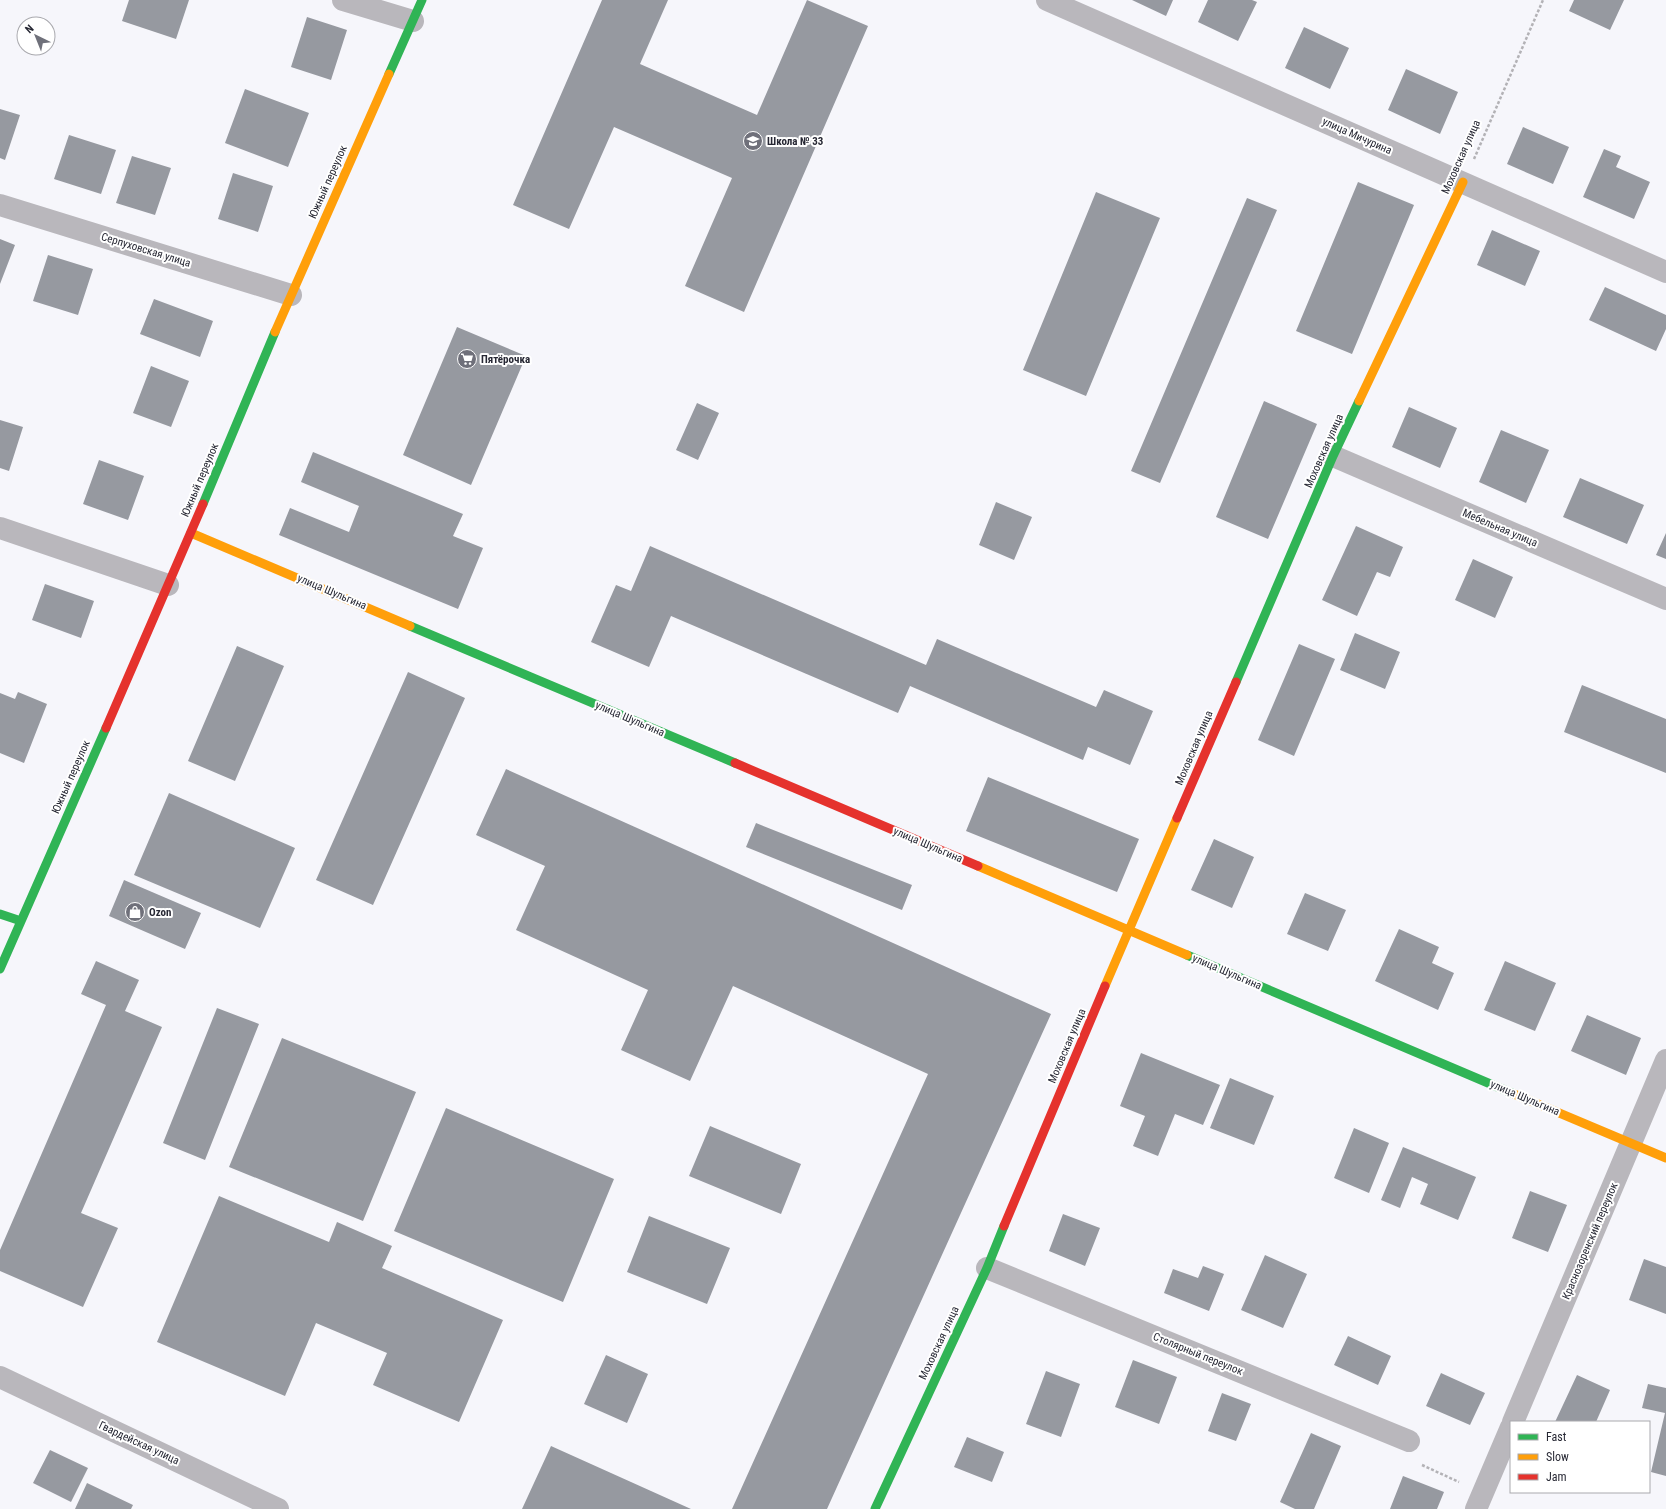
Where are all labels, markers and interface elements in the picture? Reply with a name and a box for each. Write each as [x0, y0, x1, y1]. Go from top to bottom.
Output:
north arrow [16, 16, 56, 56]
text: N [23, 22, 37, 36]
street label: улица Мичурина [1320, 115, 1394, 157]
street label: Моховская улица [1439, 118, 1483, 196]
school or university icon: Школа № 33 [742, 130, 764, 152]
place label: Школа № 33 [767, 135, 824, 148]
street label: Южный переулок [306, 143, 350, 221]
street label: Серпуховская улица [100, 230, 192, 270]
supermarket icon: Пятёрочка [456, 348, 478, 370]
place label: Пятёрочка [481, 353, 530, 366]
street label: Моховская улица [1302, 412, 1346, 490]
street label: Южный переулок [179, 440, 222, 519]
street label: Мебельная улица [1461, 506, 1539, 550]
street label: улица Шульгина [295, 572, 369, 612]
street label: улица Шульгина [593, 699, 667, 739]
street label: Моховская улица [1172, 709, 1216, 787]
street label: Южный переулок [49, 738, 93, 816]
street label: улица Шульгина [891, 825, 965, 865]
shop icon: Ozon [124, 901, 146, 923]
place label: Ozon [149, 906, 171, 919]
street label: улица Шульгина [1190, 952, 1264, 992]
street label: Моховская улица [1045, 1007, 1089, 1085]
street label: улица Шульгина [1488, 1078, 1562, 1118]
street label: Краснозоренский переулок [1559, 1180, 1621, 1301]
street label: Моховская улица [916, 1304, 962, 1382]
street label: Столярный переулок [1151, 1330, 1245, 1378]
street label: Гвардейская улица [97, 1419, 181, 1467]
legend [1510, 1421, 1650, 1493]
text: Fast [1546, 1430, 1567, 1444]
text: Slow [1546, 1450, 1569, 1464]
text: Jam [1546, 1470, 1567, 1484]

